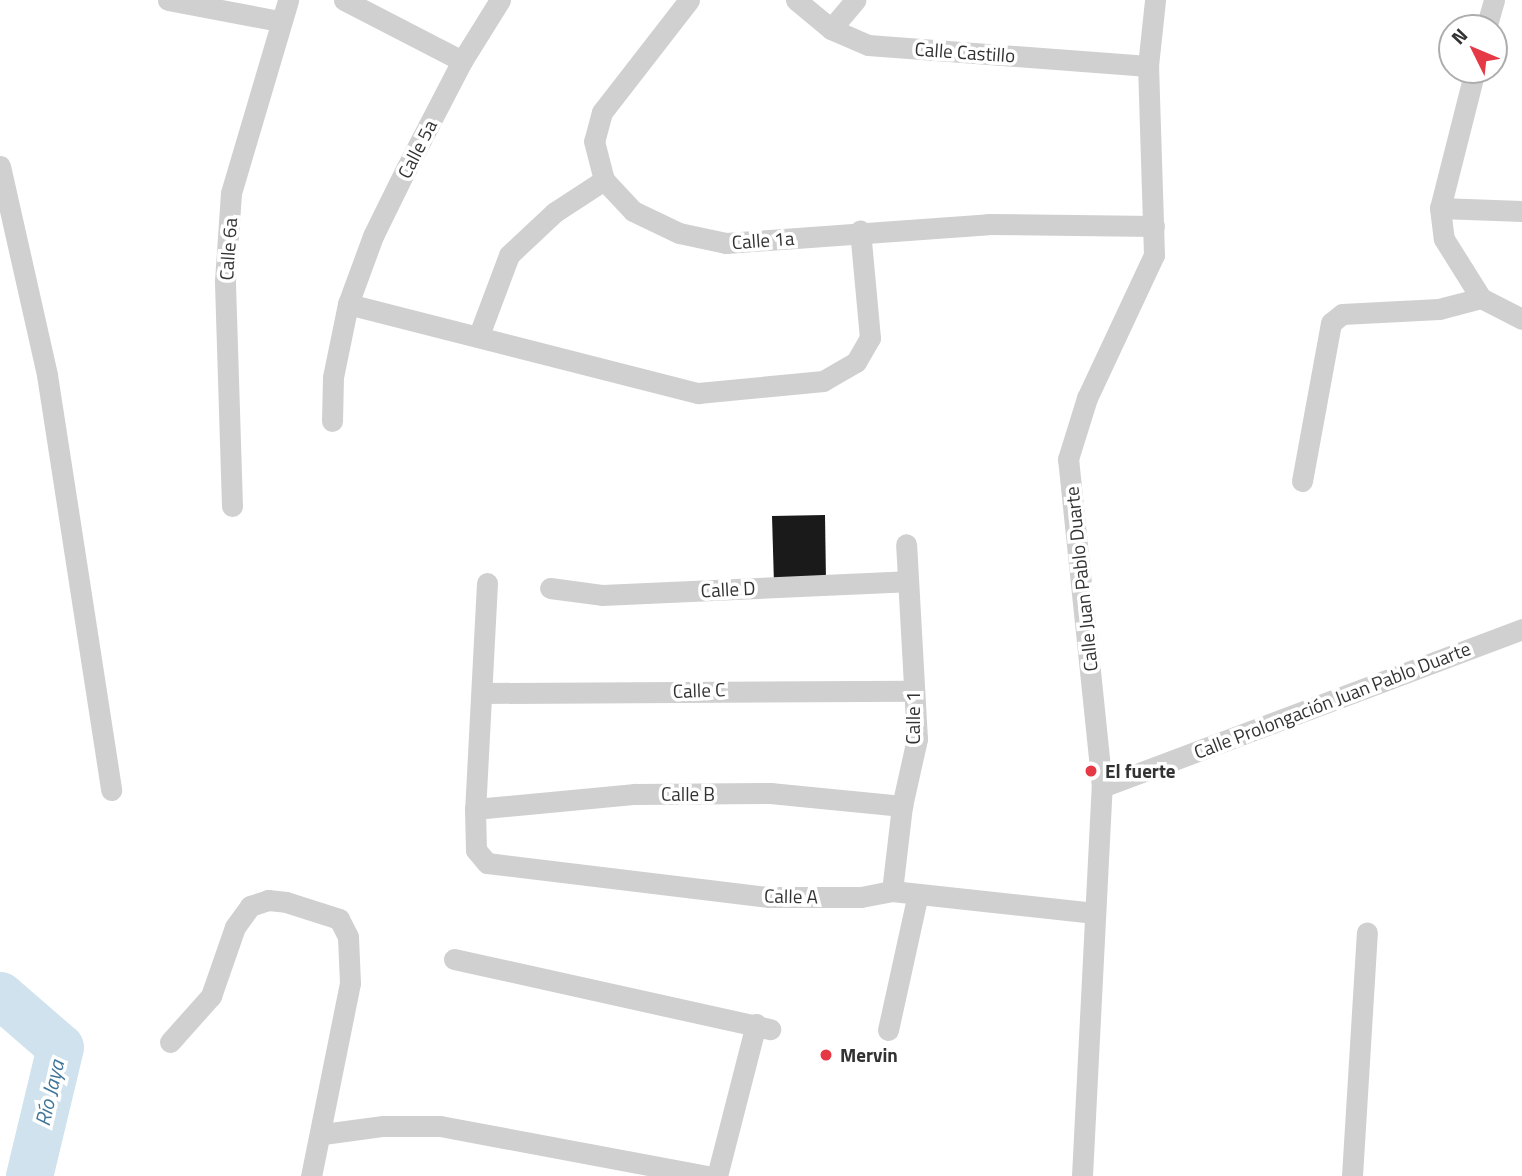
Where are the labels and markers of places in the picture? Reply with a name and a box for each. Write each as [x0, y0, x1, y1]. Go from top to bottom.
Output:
place label: El fuerte [1105, 760, 1175, 782]
marker: El fuerte [1083, 763, 1099, 779]
place label: Mervin [840, 1044, 898, 1066]
marker: Mervin [818, 1047, 834, 1063]

